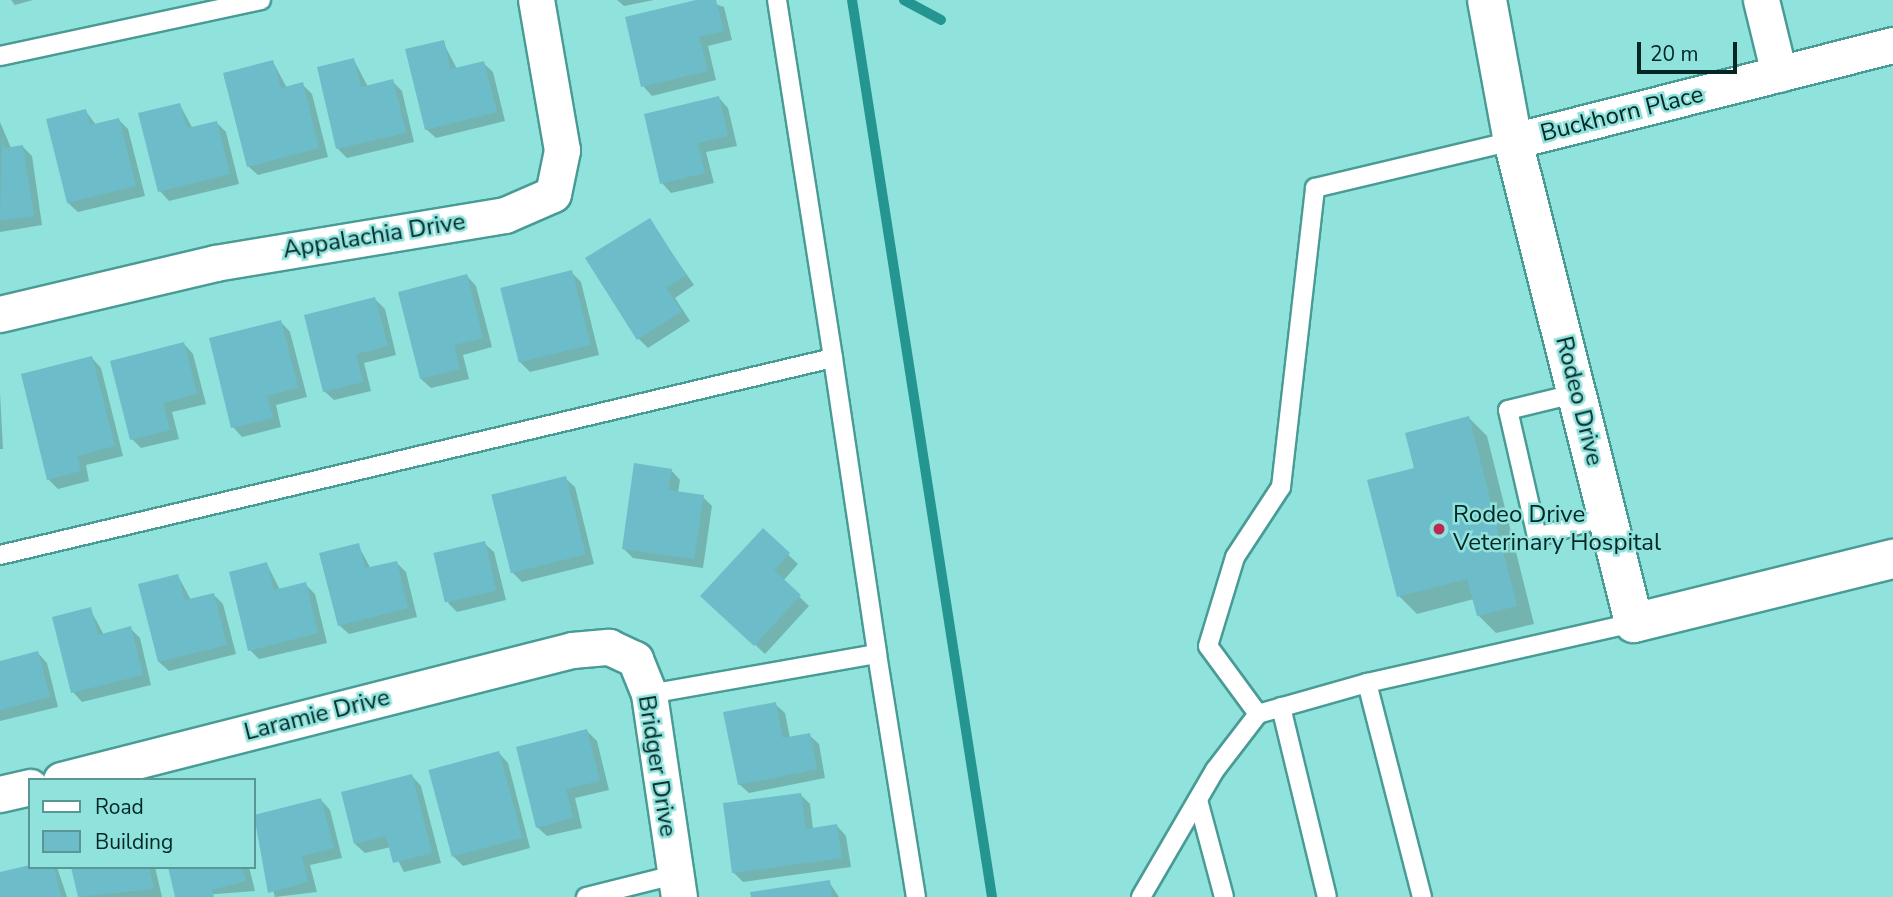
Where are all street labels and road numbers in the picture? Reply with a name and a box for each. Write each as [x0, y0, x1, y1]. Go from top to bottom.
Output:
street label: Buckhorn Place [1538, 80, 1706, 148]
street label: Appalachia Drive [281, 207, 467, 265]
street label: Rodeo Drive [1549, 333, 1609, 469]
street label: Laramie Drive [241, 683, 393, 747]
street label: Bridger Drive [632, 693, 682, 839]

